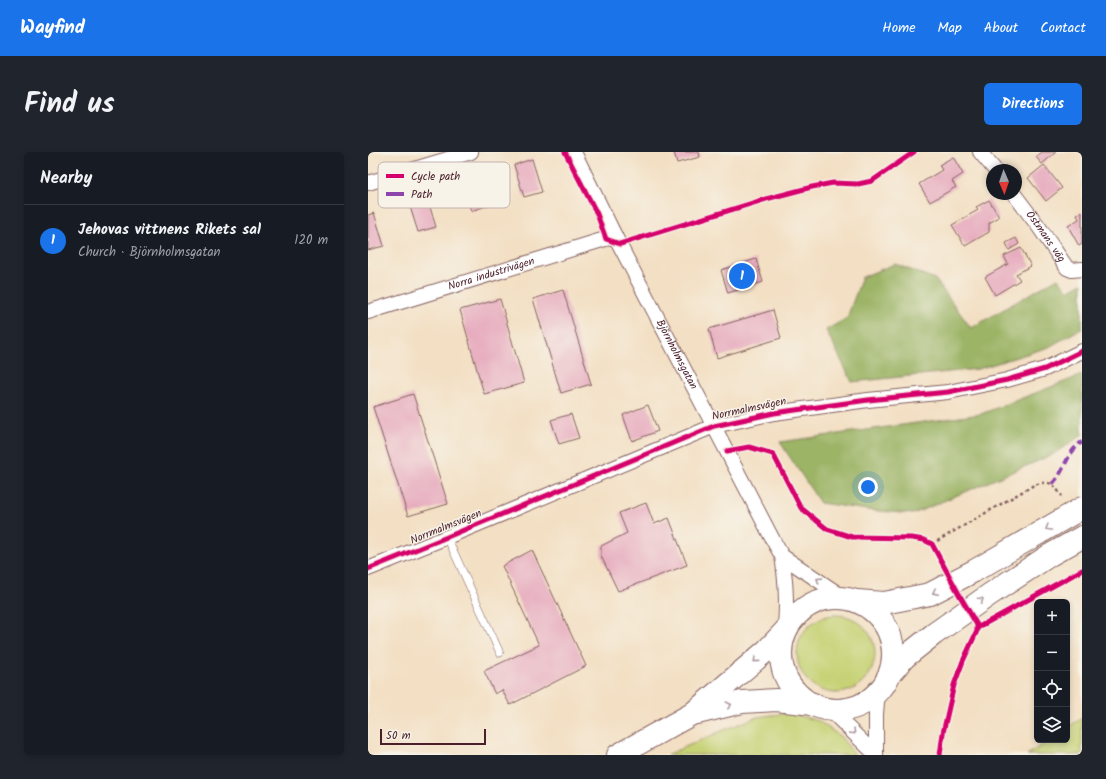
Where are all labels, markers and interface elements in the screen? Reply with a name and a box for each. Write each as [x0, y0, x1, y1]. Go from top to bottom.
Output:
text: Wayfind [20, 13, 85, 43]
text: Home [882, 17, 916, 39]
text: Map [938, 17, 962, 39]
text: About [984, 17, 1018, 39]
text: Contact [1040, 17, 1086, 39]
text: Find us [24, 82, 115, 127]
button: Directions [984, 83, 1082, 125]
legend [378, 162, 510, 208]
north arrow [986, 164, 1022, 200]
text: Nearby [40, 165, 92, 192]
text: Cycle path [411, 168, 460, 186]
text: Path [411, 186, 432, 204]
street label: Östmans väg [1021, 207, 1070, 266]
text: Jehovas vittnens Rikets sal [78, 218, 261, 242]
text: 1 [51, 230, 55, 251]
text: 120 m [294, 230, 328, 251]
text: Church · Björnholmsgatan [78, 242, 221, 263]
street label: Norra industrivägen [446, 252, 537, 296]
pin: 1 [729, 261, 755, 291]
street label: Björnholmsgatan [651, 316, 702, 393]
street label: Norrmalmsvägen [710, 392, 788, 426]
your location [858, 477, 878, 497]
street label: Norrmalmsvägen [408, 504, 485, 550]
one-way arrow [1045, 523, 1052, 531]
one-way arrow [816, 578, 823, 585]
one-way arrow [932, 587, 939, 594]
one-way arrow [977, 598, 984, 605]
map controls [1034, 599, 1070, 743]
button: + [1034, 599, 1070, 635]
button: − [1034, 635, 1070, 671]
one-way arrow [753, 655, 761, 662]
button: locate [1034, 671, 1070, 707]
one-way arrow [726, 701, 733, 710]
button: layers [1034, 707, 1070, 743]
scale bar [380, 727, 486, 746]
text: 50 m [386, 727, 411, 745]
one-way arrow [848, 727, 856, 735]

